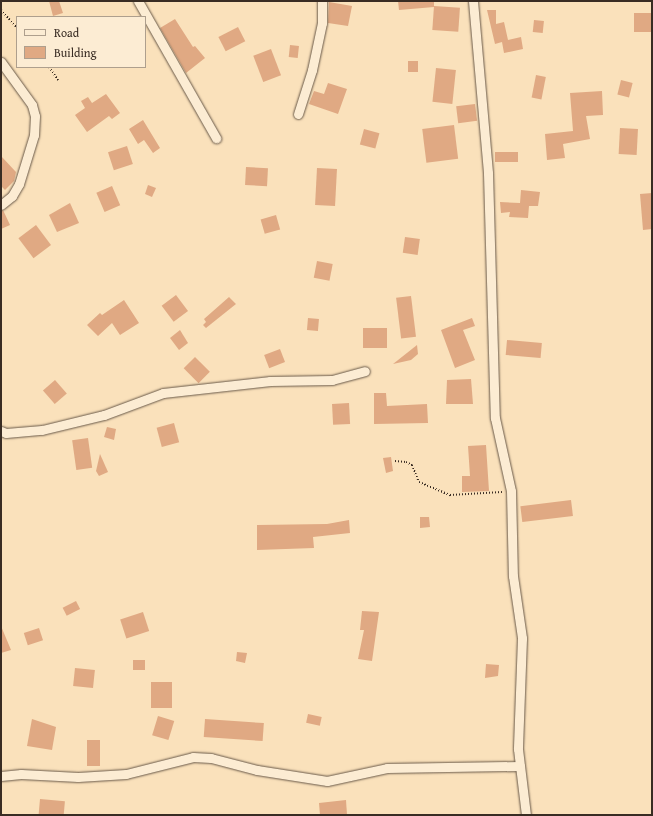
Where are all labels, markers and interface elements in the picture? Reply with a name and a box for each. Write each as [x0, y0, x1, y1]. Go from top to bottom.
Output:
legend [16, 16, 146, 68]
text: Road [54, 24, 79, 41]
text: Building [54, 44, 97, 61]

